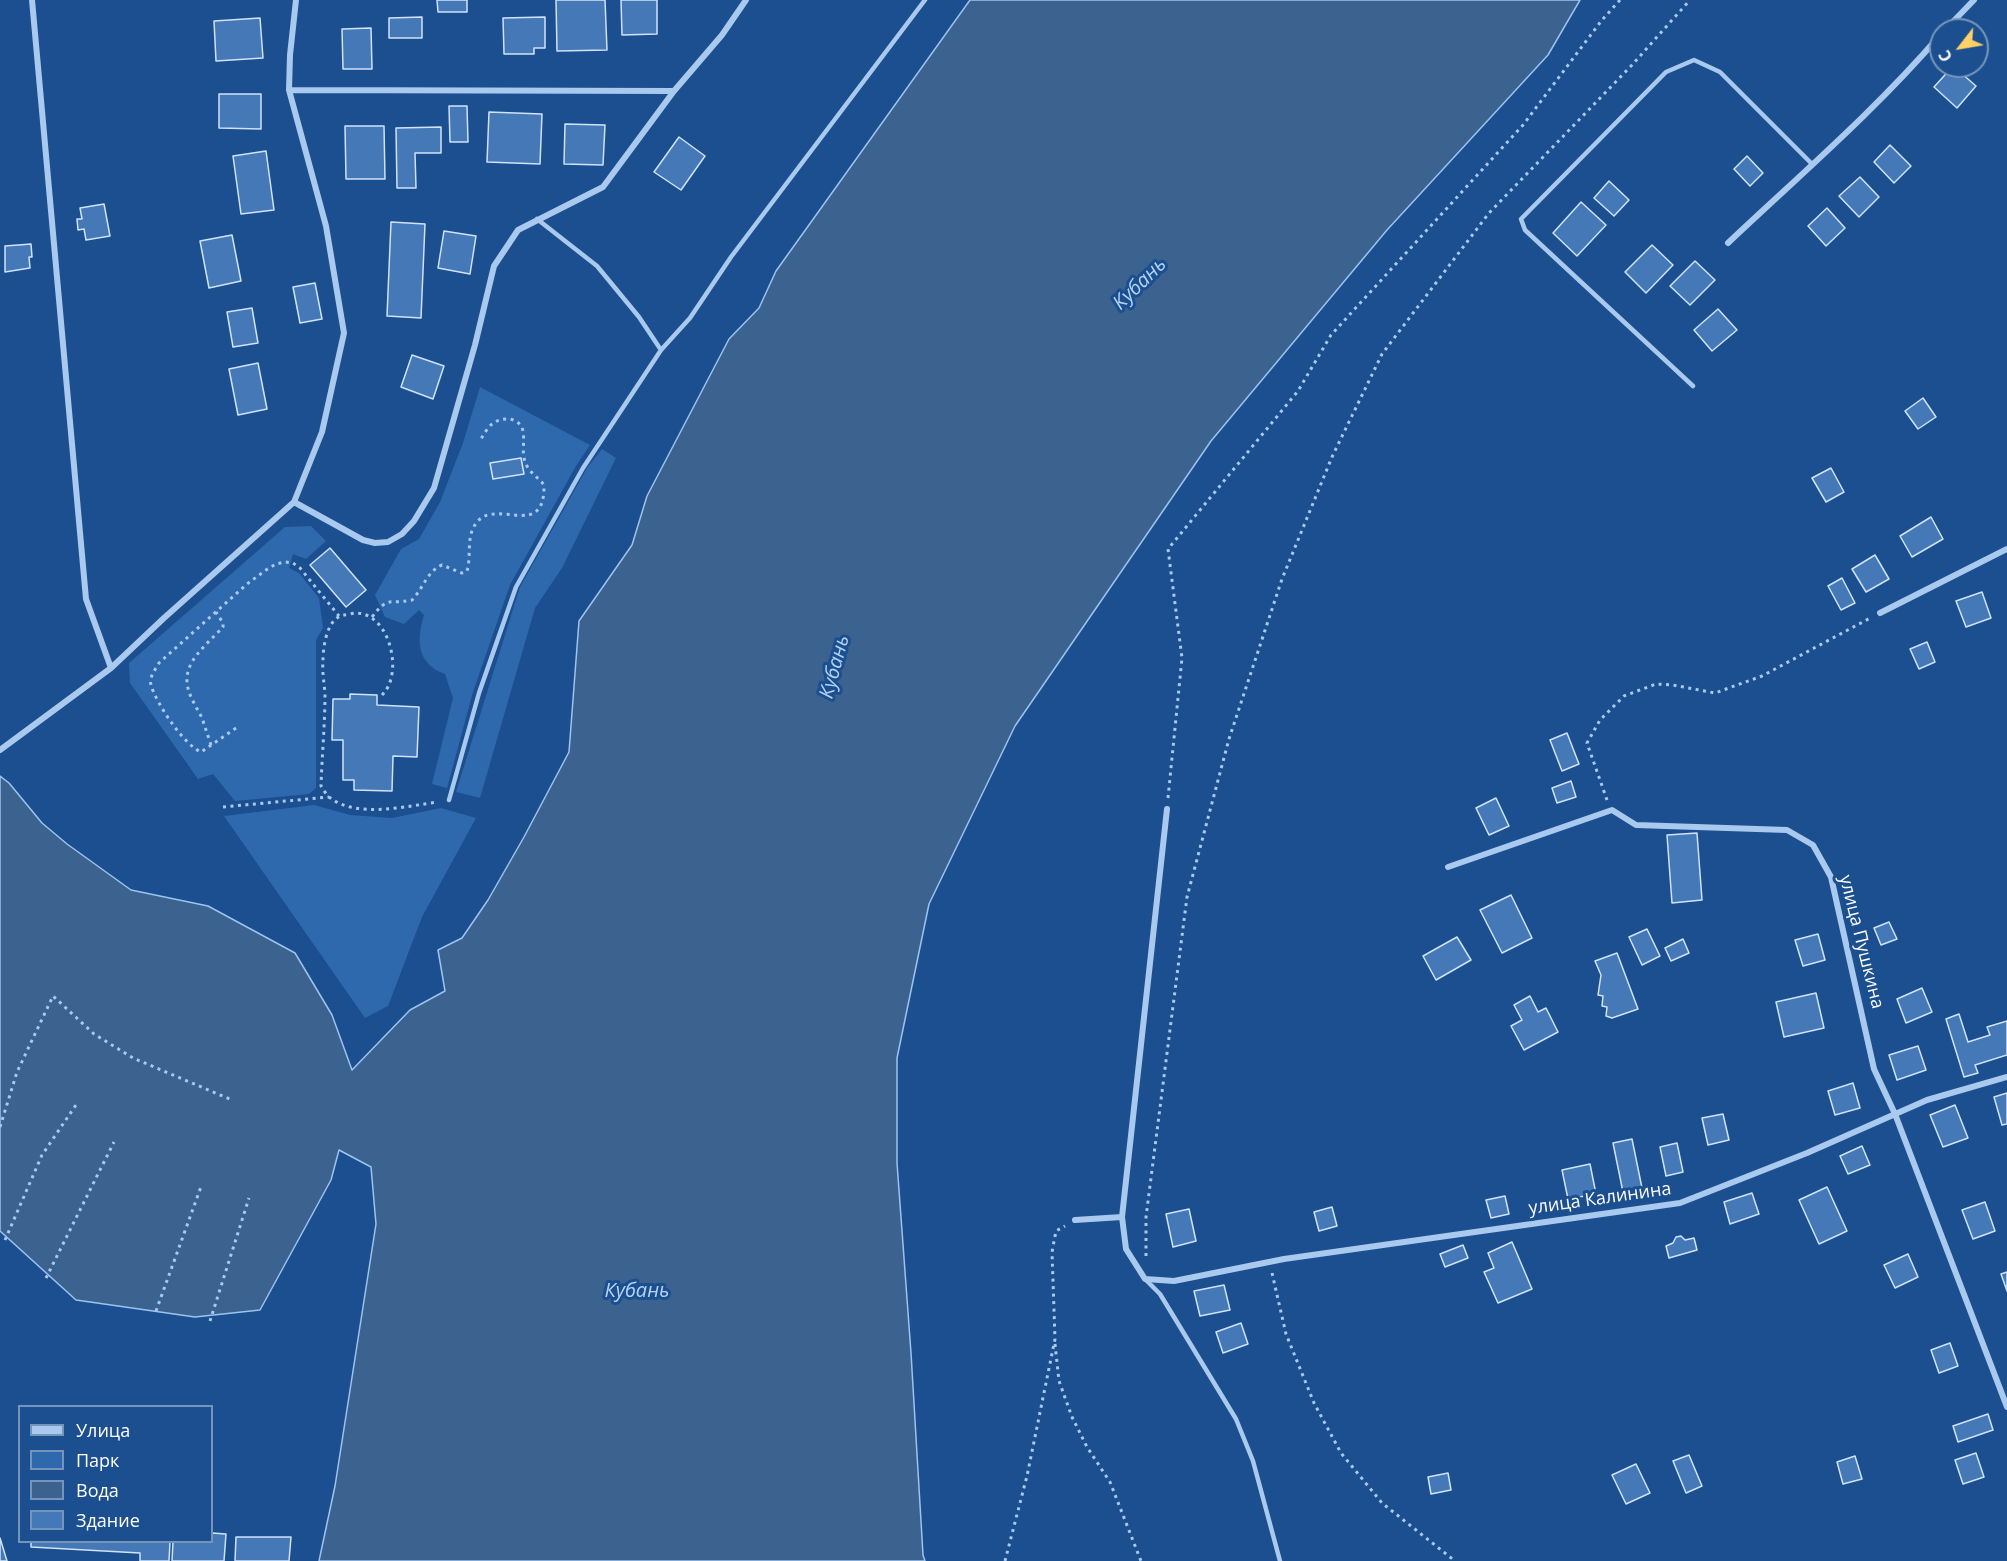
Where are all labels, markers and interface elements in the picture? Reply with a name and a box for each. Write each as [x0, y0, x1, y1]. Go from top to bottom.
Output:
north arrow [1929, 18, 1989, 78]
text: С [1933, 46, 1957, 66]
water label: Кубань [1108, 253, 1172, 315]
water label: Кубань [815, 633, 855, 701]
street label: улица Пушкина [1834, 873, 1888, 1011]
street label: улица Калинина [1527, 1178, 1673, 1220]
water label: Кубань [605, 1279, 669, 1303]
legend [18, 1405, 213, 1543]
text: Улица [76, 1418, 130, 1442]
text: Парк [76, 1448, 119, 1472]
text: Вода [76, 1478, 119, 1502]
text: Здание [76, 1508, 140, 1532]

